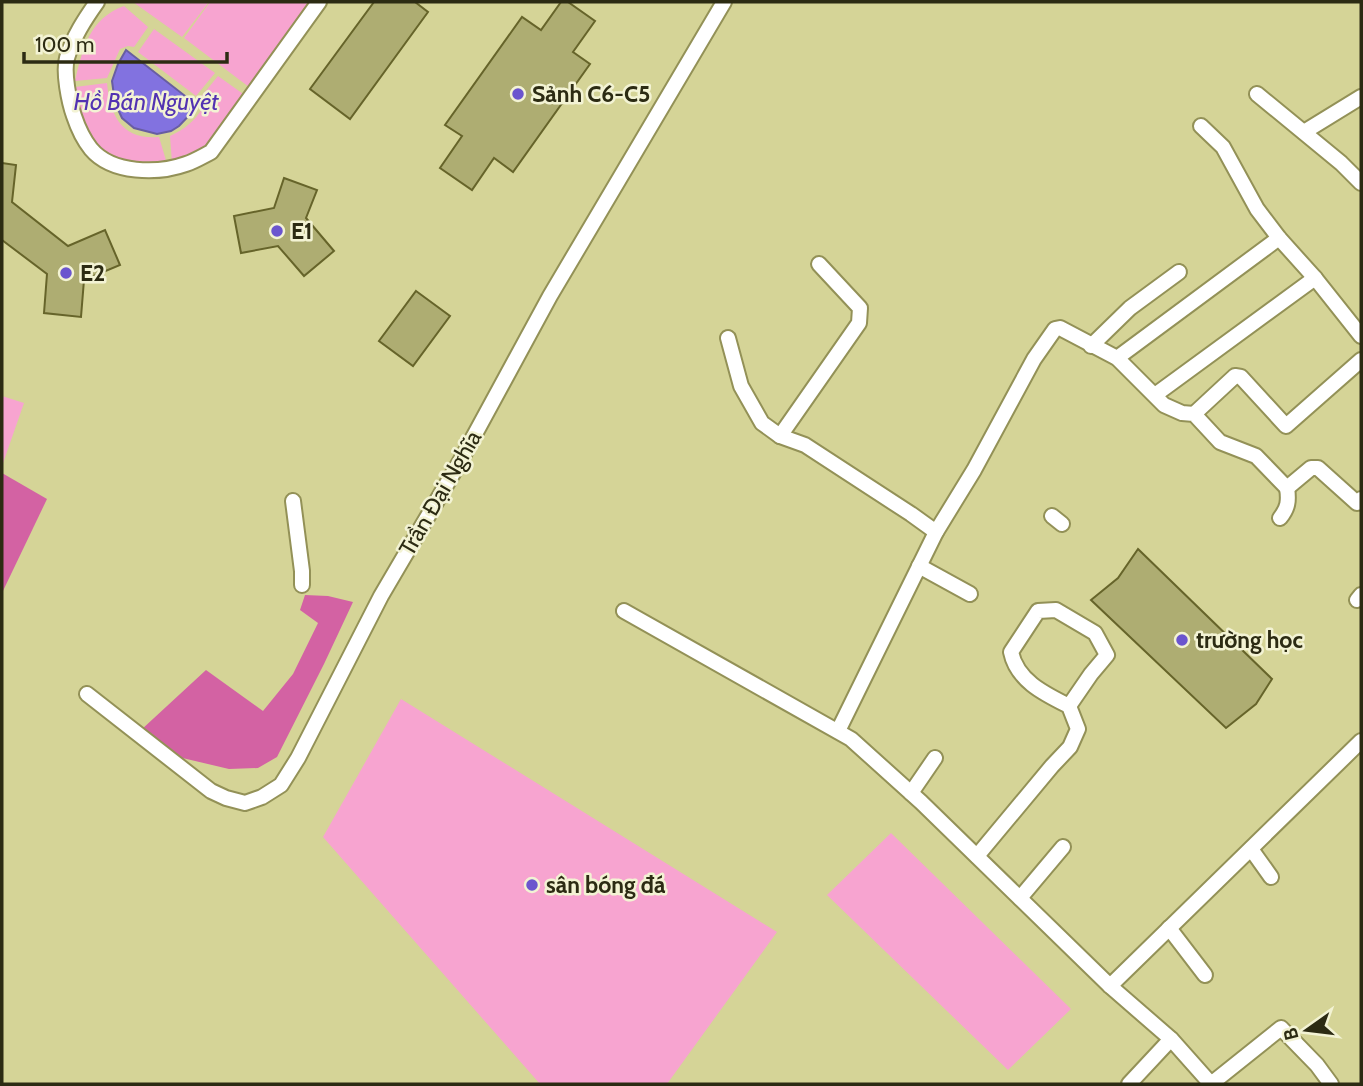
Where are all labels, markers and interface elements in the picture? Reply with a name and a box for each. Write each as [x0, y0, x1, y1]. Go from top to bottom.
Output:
scale bar [24, 21, 228, 65]
text: 100 m [35, 32, 94, 57]
place label: Sảnh C6-C5 [532, 80, 650, 108]
marker: Sảnh C6-C5 [510, 86, 526, 102]
water label: Hồ Bán Nguyệt [73, 87, 219, 116]
place label: E1 [291, 217, 313, 245]
marker: E1 [269, 223, 285, 239]
place label: E2 [80, 259, 105, 287]
marker: E2 [58, 265, 74, 281]
street label: Trần Đại Nghĩa [393, 425, 487, 561]
place label: trường học [1196, 626, 1303, 654]
marker: trường học [1174, 632, 1190, 648]
place label: sân bóng đá [546, 871, 666, 899]
marker: sân bóng đá [524, 877, 540, 893]
north arrow [1272, 995, 1342, 1065]
text: B [1278, 1025, 1304, 1043]

